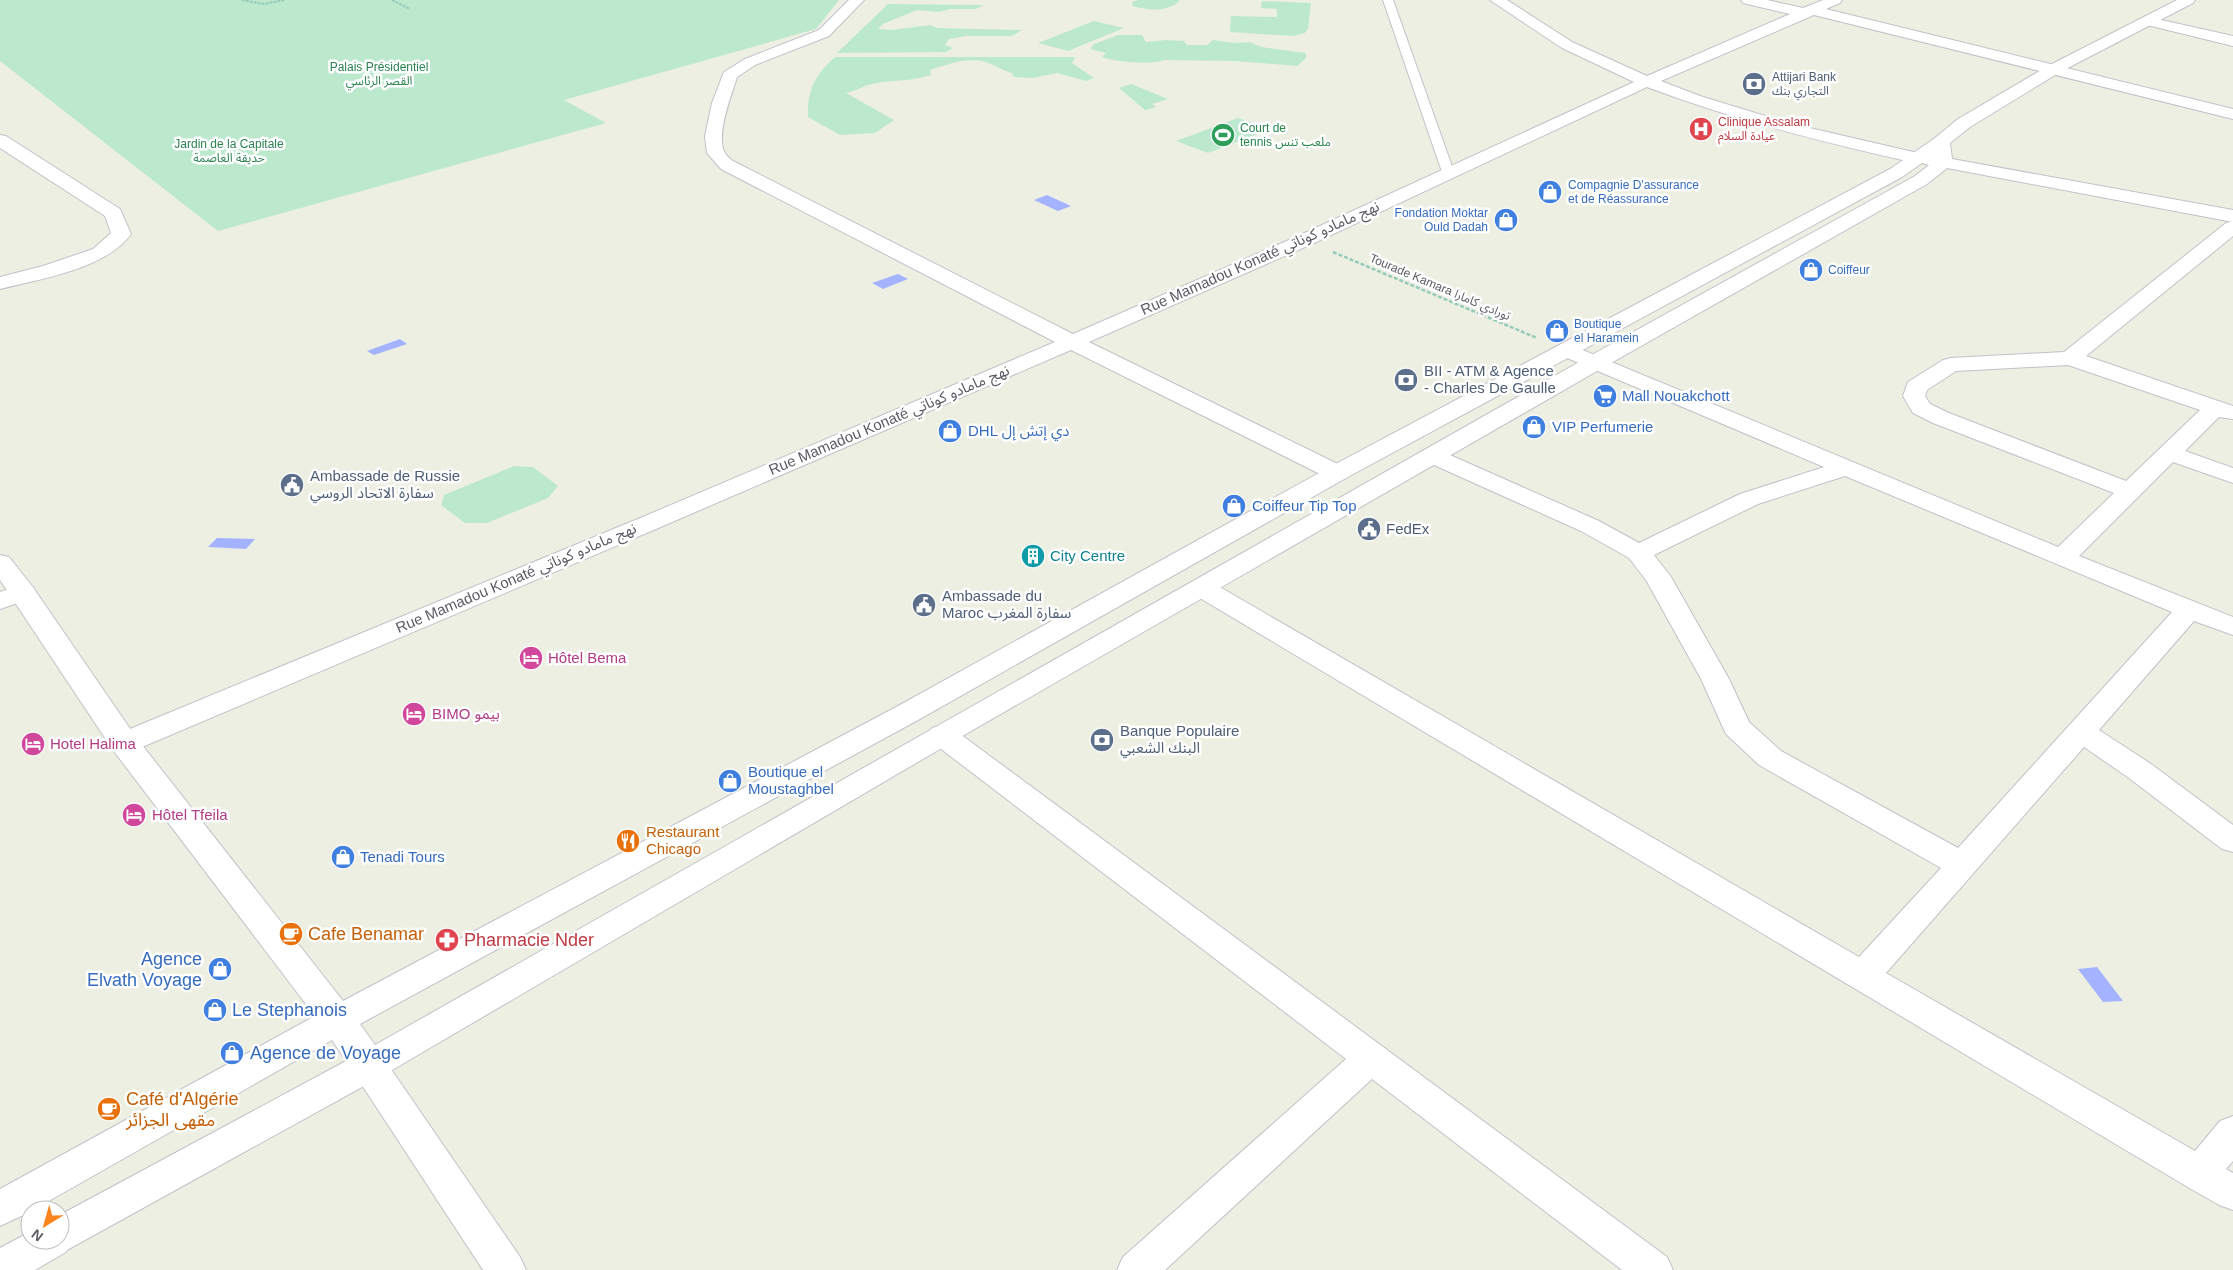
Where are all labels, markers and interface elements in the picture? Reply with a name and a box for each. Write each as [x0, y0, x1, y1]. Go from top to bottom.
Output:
park label: Palais Présidentiel القصر الرئاسي [330, 60, 428, 91]
place label: Attijari Bank التجاري بنك [1772, 70, 1837, 101]
bank icon: Attijari Bank التجاري بنك [1741, 71, 1767, 97]
place label: Clinique Assalam عيادة السلام [1718, 115, 1810, 145]
hospital icon: Clinique Assalam عيادة السلام [1688, 116, 1714, 142]
place label: Court de tennis ملعب تنس [1240, 121, 1331, 149]
sports icon: Court de tennis ملعب تنس [1210, 122, 1236, 148]
park label: Jardin de la Capitale حديقة العاصمة [174, 137, 284, 165]
place label: Compagnie D'assurance et de Réassurance [1568, 178, 1699, 206]
shop icon: Compagnie D'assurance et de Réassurance [1537, 179, 1563, 205]
street label: Rue Mamadou Konaté نهج مامادو كوناتي [1138, 197, 1383, 322]
place label: Fondation Moktar Ould Dadah [1395, 206, 1488, 234]
shop icon: Fondation Moktar Ould Dadah [1493, 207, 1519, 233]
street label: Tourade Kamara تورادي كامارا [1366, 251, 1513, 326]
shop icon: Coiffeur [1798, 257, 1824, 283]
place label: Coiffeur [1828, 263, 1870, 277]
place label: Boutique el Haramein [1574, 317, 1639, 345]
shop icon: Boutique el Haramein [1544, 318, 1570, 344]
street label: Rue Mamadou Konaté نهج مامادو كوناتي [766, 361, 1013, 482]
place label: BII - ATM & Agence - Charles De Gaulle [1424, 362, 1556, 396]
bank icon: BII - ATM & Agence - Charles De Gaulle [1393, 367, 1419, 393]
supermarket icon: Mall Nouakchott [1592, 383, 1618, 409]
place label: Mall Nouakchott [1622, 387, 1730, 404]
shop icon: VIP Perfumerie [1521, 414, 1547, 440]
shop icon: DHL دي إتش إل [937, 418, 963, 444]
place label: VIP Perfumerie [1552, 418, 1653, 435]
place label: DHL دي إتش إل [968, 422, 1070, 442]
place label: Ambassade de Russie سفارة الاتحاد الروسي [310, 467, 460, 504]
public building icon: Ambassade de Russie سفارة الاتحاد الروسي [279, 472, 305, 498]
shop icon: Coiffeur Tip Top [1221, 493, 1247, 519]
place label: Coiffeur Tip Top [1252, 497, 1357, 514]
public building icon: FedEx [1356, 516, 1382, 542]
street label: Rue Mamadou Konaté نهج مامادو كوناتي [393, 519, 640, 640]
place label: FedEx [1386, 520, 1430, 537]
building icon: City Centre [1020, 543, 1046, 569]
place label: City Centre [1050, 547, 1125, 564]
place label: Ambassade du Maroc سفارة المغرب [942, 587, 1072, 622]
public building icon: Ambassade du Maroc سفارة المغرب [911, 592, 937, 618]
hotel icon: Hôtel Bema [518, 645, 544, 671]
place label: Hôtel Bema [548, 649, 627, 666]
hotel icon: BIMO بيمو [401, 701, 427, 727]
place label: BIMO بيمو [432, 705, 500, 723]
place label: Banque Populaire البنك الشعبي [1120, 722, 1239, 759]
bank icon: Banque Populaire البنك الشعبي [1089, 727, 1115, 753]
hotel icon: Hotel Halima [20, 731, 46, 757]
place label: Hotel Halima [50, 735, 137, 752]
place label: Boutique el Moustaghbel [748, 763, 834, 797]
shop icon: Boutique el Moustaghbel [717, 768, 743, 794]
hotel icon: Hôtel Tfeila [121, 802, 147, 828]
place label: Hôtel Tfeila [152, 806, 228, 823]
place label: Restaurant Chicago [646, 823, 720, 857]
restaurant icon: Restaurant Chicago [615, 828, 641, 854]
shop icon: Tenadi Tours [330, 844, 356, 870]
place label: Tenadi Tours [360, 848, 445, 865]
cafe icon: Cafe Benamar [278, 921, 304, 947]
place label: Cafe Benamar [308, 924, 424, 944]
pharmacy icon: Pharmacie Nder [434, 927, 460, 953]
place label: Pharmacie Nder [464, 930, 594, 950]
place label: Agence Elvath Voyage [87, 949, 202, 990]
shop icon: Agence Elvath Voyage [207, 956, 233, 982]
shop icon: Le Stephanois [202, 997, 228, 1023]
place label: Le Stephanois [232, 1000, 347, 1020]
shop icon: Agence de Voyage [219, 1040, 245, 1066]
place label: Agence de Voyage [250, 1043, 401, 1063]
place label: Café d'Algérie مقهى الجزائر [125, 1089, 239, 1131]
cafe icon: Café d'Algérie مقهى الجزائر [96, 1096, 122, 1122]
north arrow [20, 1200, 70, 1250]
text: N [28, 1226, 46, 1245]

